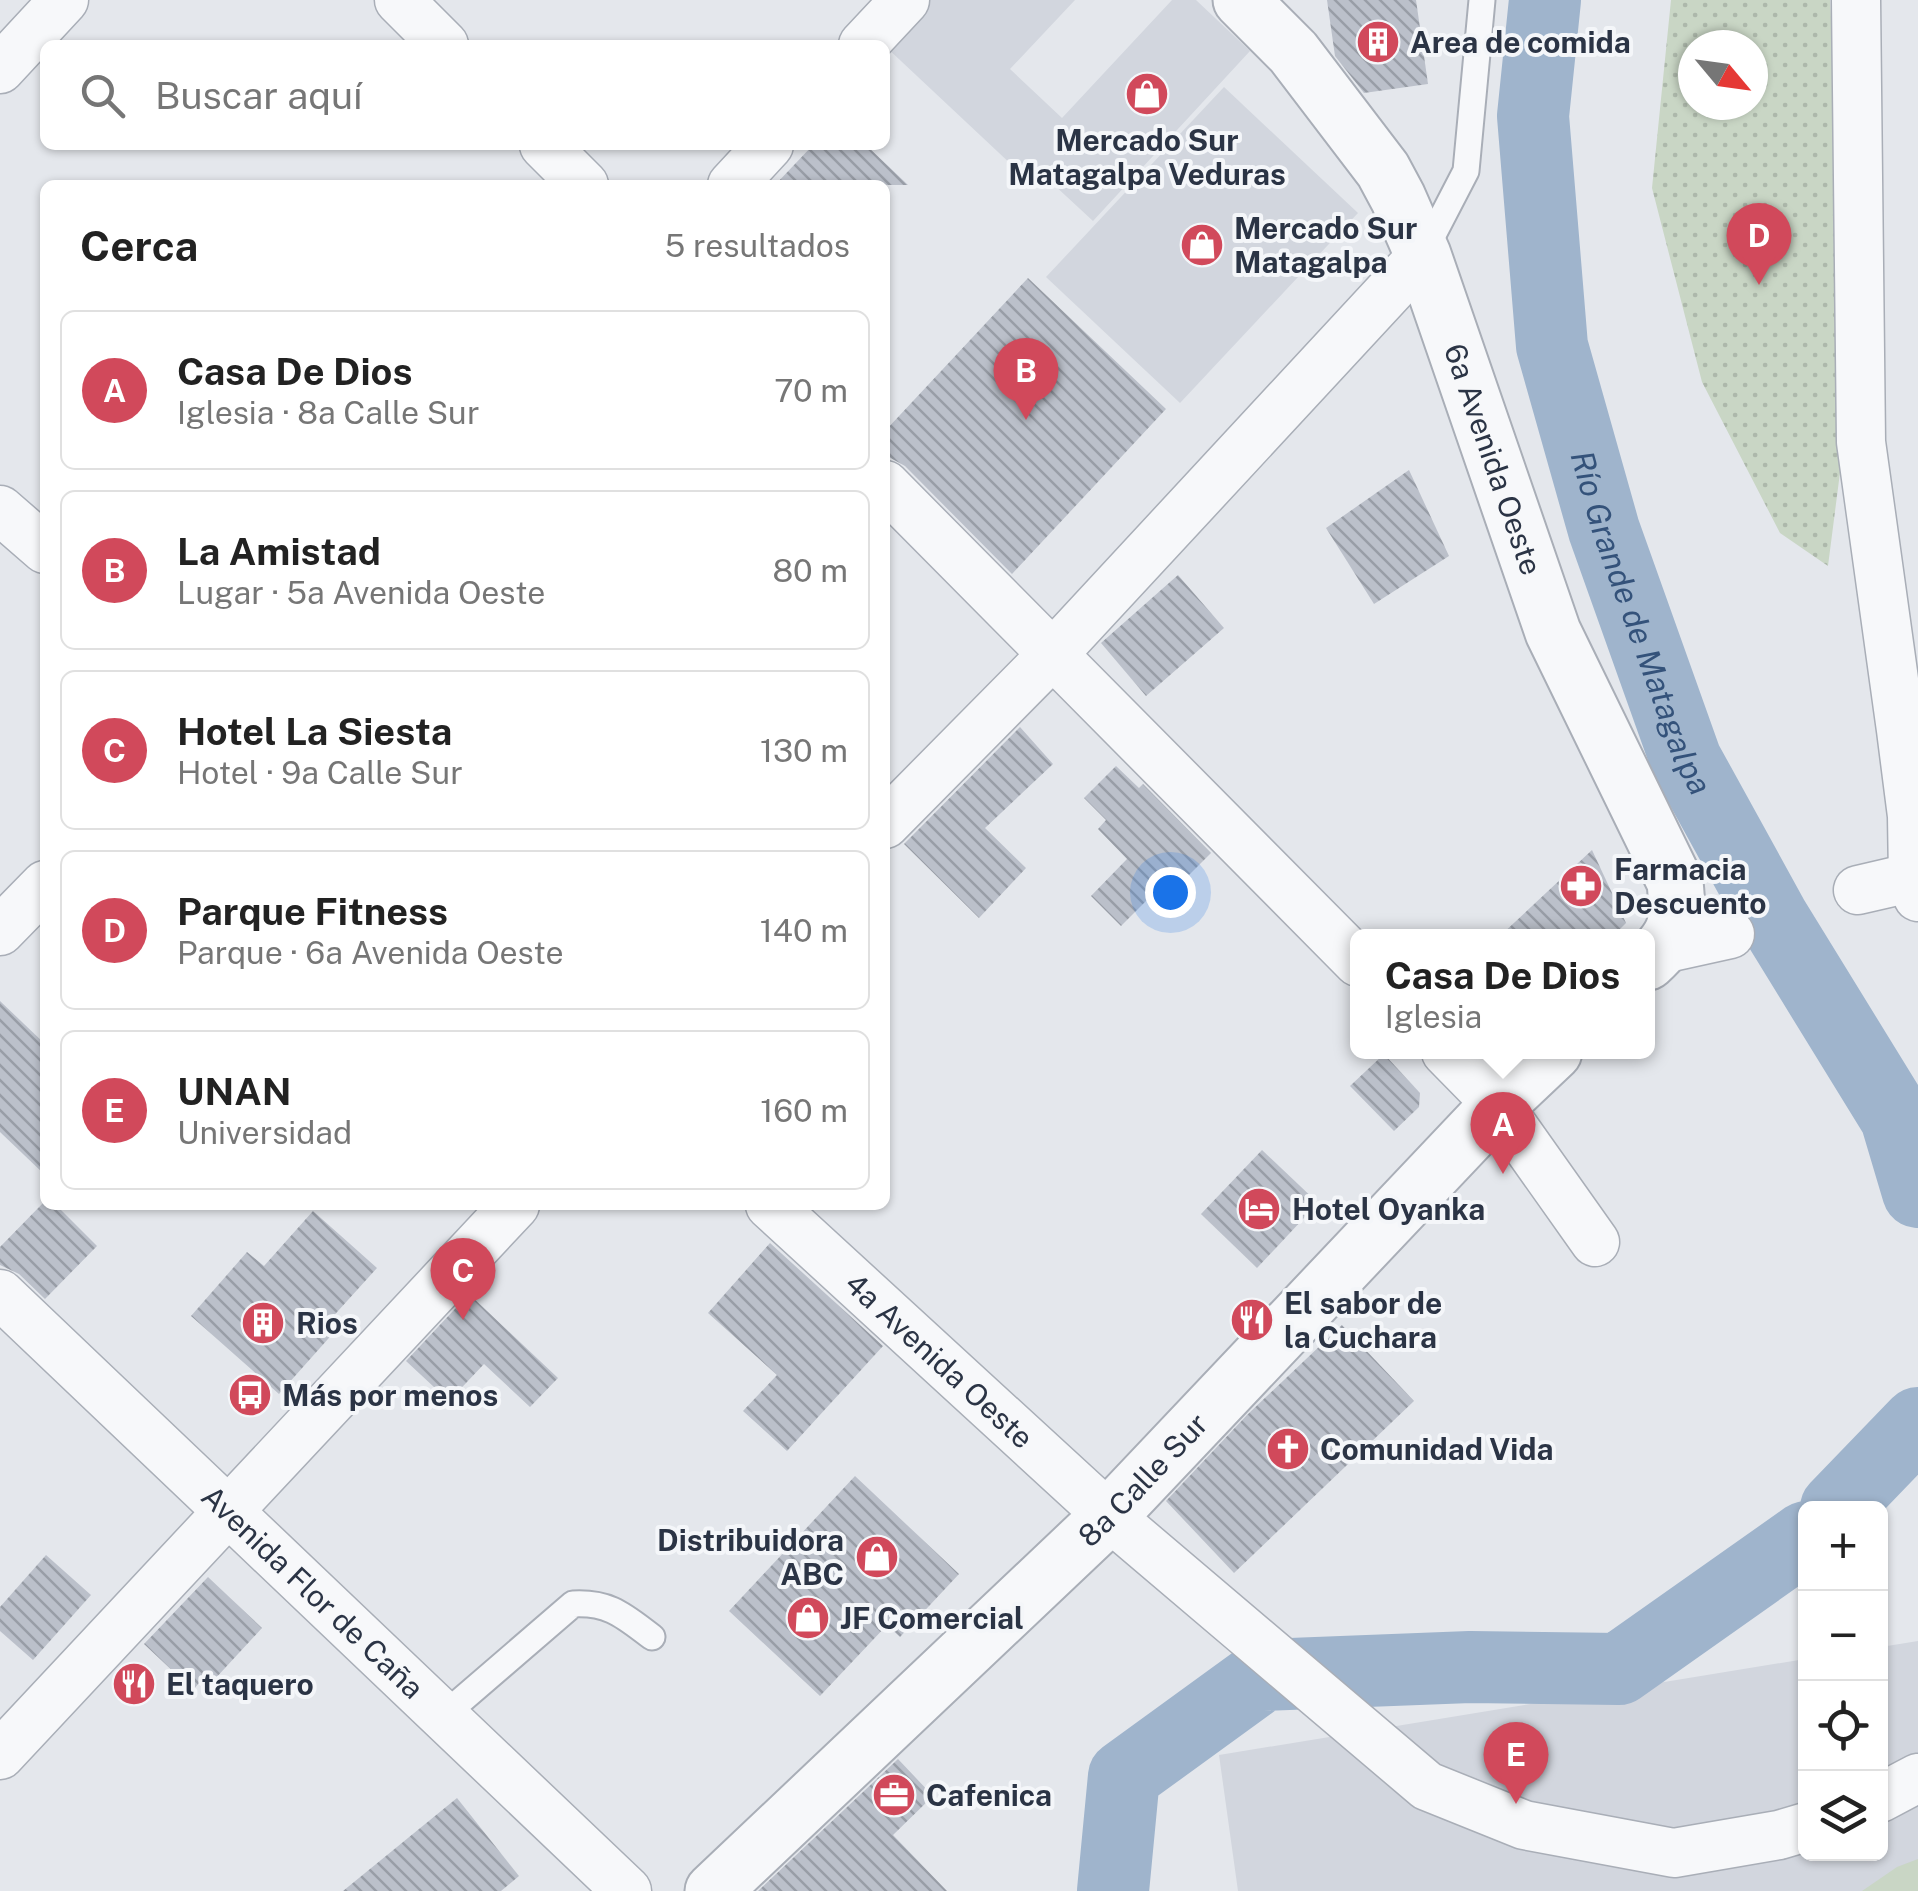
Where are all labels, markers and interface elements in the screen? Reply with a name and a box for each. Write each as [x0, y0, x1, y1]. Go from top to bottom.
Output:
building icon: Area de comida [1355, 19, 1401, 65]
place label: Area de comida [1410, 24, 1631, 60]
north arrow [1678, 30, 1768, 120]
search box [40, 40, 890, 150]
icon: search [75, 68, 130, 123]
shop icon: Mercado Sur Matagalpa Veduras [1124, 71, 1170, 117]
text: Buscar aquí [155, 73, 362, 118]
place label: Mercado Sur Matagalpa Veduras [1008, 122, 1286, 192]
pin: D [1726, 202, 1792, 285]
place label: Mercado Sur Matagalpa [1234, 210, 1417, 280]
text: Cerca [80, 221, 198, 270]
shop icon: Mercado Sur Matagalpa [1179, 222, 1225, 268]
text: 5 resultados [665, 227, 850, 264]
pin: B [994, 338, 1058, 420]
street label: 6a Avenida Oeste [1437, 339, 1550, 580]
text: Casa De Dios [177, 349, 412, 394]
text: A [103, 372, 126, 409]
text: 70 m [774, 372, 848, 409]
text: Iglesia · 8a Calle Sur [177, 394, 479, 431]
water label: Río Grande de Matagalpa [1564, 447, 1720, 801]
text: La Amistad [177, 529, 381, 574]
text: B [104, 552, 125, 589]
text: 80 m [772, 552, 848, 589]
text: Lugar · 5a Avenida Oeste [177, 574, 545, 611]
text: Hotel La Siesta [177, 709, 452, 754]
text: C [103, 732, 126, 769]
text: 130 m [760, 732, 848, 769]
text: Hotel · 9a Calle Sur [177, 754, 463, 791]
place label: Farmacia Descuento [1614, 851, 1767, 921]
pharmacy icon: Farmacia Descuento [1558, 863, 1604, 909]
your location [1145, 867, 1196, 918]
text: Parque Fitness [177, 889, 448, 934]
text: D [103, 912, 126, 949]
text: 140 m [760, 912, 848, 949]
popup [1350, 929, 1655, 1059]
text: Parque · 6a Avenida Oeste [177, 934, 564, 971]
text: Casa De Dios [1385, 953, 1620, 998]
text: Iglesia [1385, 998, 1482, 1035]
text: UNAN [177, 1069, 292, 1114]
text: E [104, 1092, 125, 1129]
text: 160 m [760, 1092, 848, 1129]
pin: A [1470, 1092, 1536, 1174]
text: Universidad [177, 1114, 352, 1151]
hotel icon: Hotel Oyanka [1236, 1186, 1282, 1232]
place label: Hotel Oyanka [1292, 1191, 1485, 1227]
pin: C [430, 1238, 496, 1320]
street label: 4a Avenida Oeste [838, 1265, 1041, 1456]
place label: El sabor de la Cuchara [1284, 1285, 1442, 1355]
restaurant icon: El sabor de la Cuchara [1229, 1297, 1275, 1343]
building icon: Rios [240, 1300, 286, 1346]
place label: Rios [296, 1305, 358, 1341]
bus stop icon: Más por menos [227, 1372, 273, 1418]
place label: Más por menos [282, 1377, 498, 1413]
street label: 8a Calle Sur [1071, 1406, 1215, 1554]
church icon: Comunidad Vida [1265, 1426, 1311, 1472]
place label: Comunidad Vida [1320, 1431, 1554, 1467]
street label: Avenida Flor de Caña [194, 1478, 431, 1706]
map controls [1798, 1501, 1888, 1861]
button: + [1798, 1501, 1888, 1591]
place label: Distribuidora ABC [657, 1522, 844, 1592]
shop icon: Distribuidora ABC [854, 1534, 900, 1580]
button: − [1798, 1591, 1888, 1681]
shop icon: JF Comercial [785, 1595, 831, 1641]
place label: JF Comercial [840, 1600, 1024, 1636]
restaurant icon: El taquero [111, 1661, 157, 1707]
place label: El taquero [166, 1666, 314, 1702]
button: locate [1798, 1681, 1888, 1771]
pin: E [1484, 1722, 1548, 1804]
button: layers [1798, 1771, 1888, 1861]
office icon: Cafenica [871, 1772, 917, 1818]
place label: Cafenica [926, 1777, 1052, 1813]

